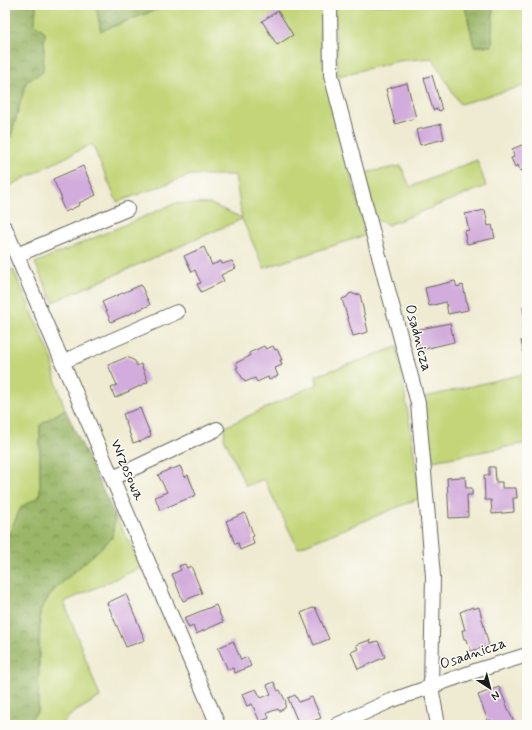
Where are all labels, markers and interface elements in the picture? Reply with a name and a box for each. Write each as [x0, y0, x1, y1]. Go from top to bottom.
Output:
street label: Osadnicza [399, 302, 437, 374]
street label: Wrzosowa [105, 436, 149, 505]
street label: Osadnicza [437, 633, 509, 675]
north arrow [470, 668, 510, 708]
text: N [488, 687, 502, 703]

